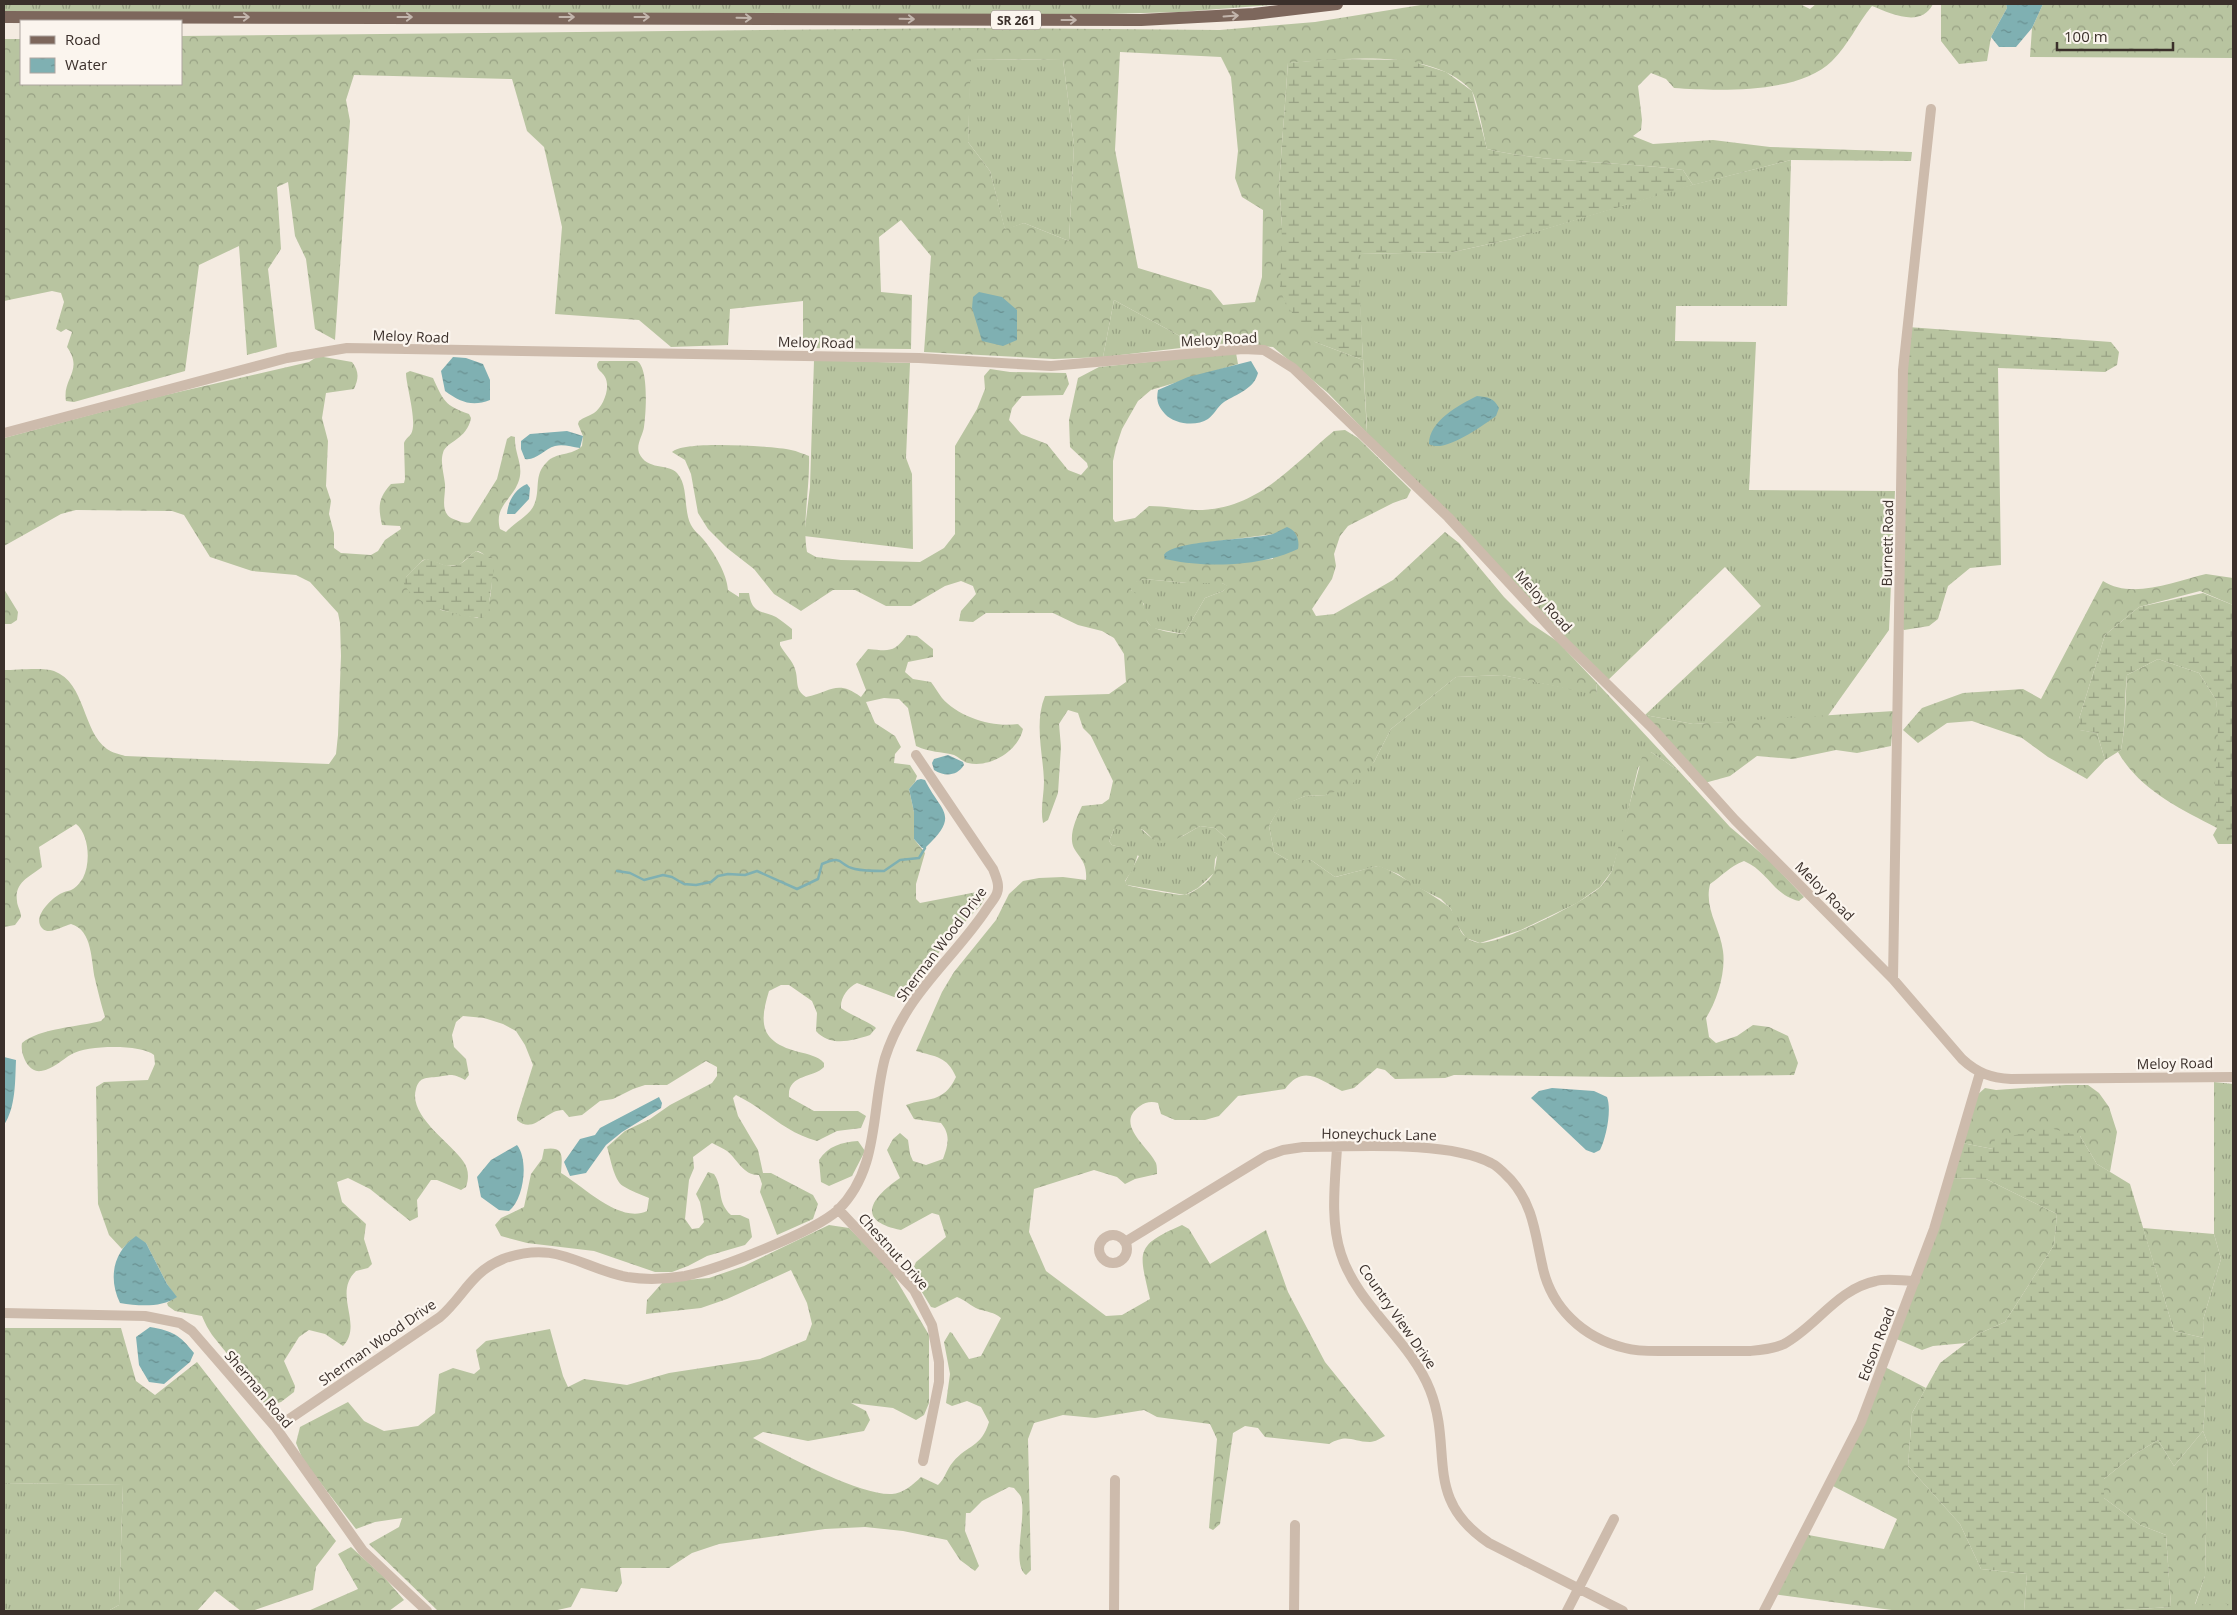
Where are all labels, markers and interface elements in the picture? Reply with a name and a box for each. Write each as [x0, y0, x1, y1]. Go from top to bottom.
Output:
road number: SR 261 [991, 10, 1041, 30]
one-way arrow [1223, 11, 1239, 20]
one-way arrow [234, 12, 250, 22]
one-way arrow [396, 12, 412, 22]
one-way arrow [558, 12, 575, 22]
one-way arrow [634, 12, 650, 22]
one-way arrow [736, 13, 752, 23]
one-way arrow [898, 15, 914, 24]
one-way arrow [1060, 15, 1077, 25]
legend [20, 20, 182, 85]
scale bar [2057, 20, 2173, 52]
text: 100 m [2064, 26, 2108, 46]
text: Road [65, 29, 101, 49]
text: Water [65, 54, 107, 74]
street label: Meloy Road [372, 325, 450, 347]
street label: Meloy Road [1180, 328, 1258, 350]
street label: Meloy Road [778, 332, 854, 352]
street label: Burnett Road [1877, 499, 1897, 587]
street label: Meloy Road [1511, 566, 1577, 636]
street label: Meloy Road [1791, 857, 1859, 925]
street label: Sherman Wood Drive [892, 883, 991, 1005]
street label: Meloy Road [2137, 1053, 2213, 1073]
street label: Honeychuck Lane [1321, 1123, 1437, 1145]
street label: Chestnut Drive [854, 1209, 934, 1293]
street label: Country View Drive [1355, 1260, 1441, 1372]
street label: Sherman Wood Drive [315, 1294, 440, 1390]
street label: Edson Road [1853, 1305, 1899, 1383]
street label: Sherman Road [221, 1346, 297, 1432]

